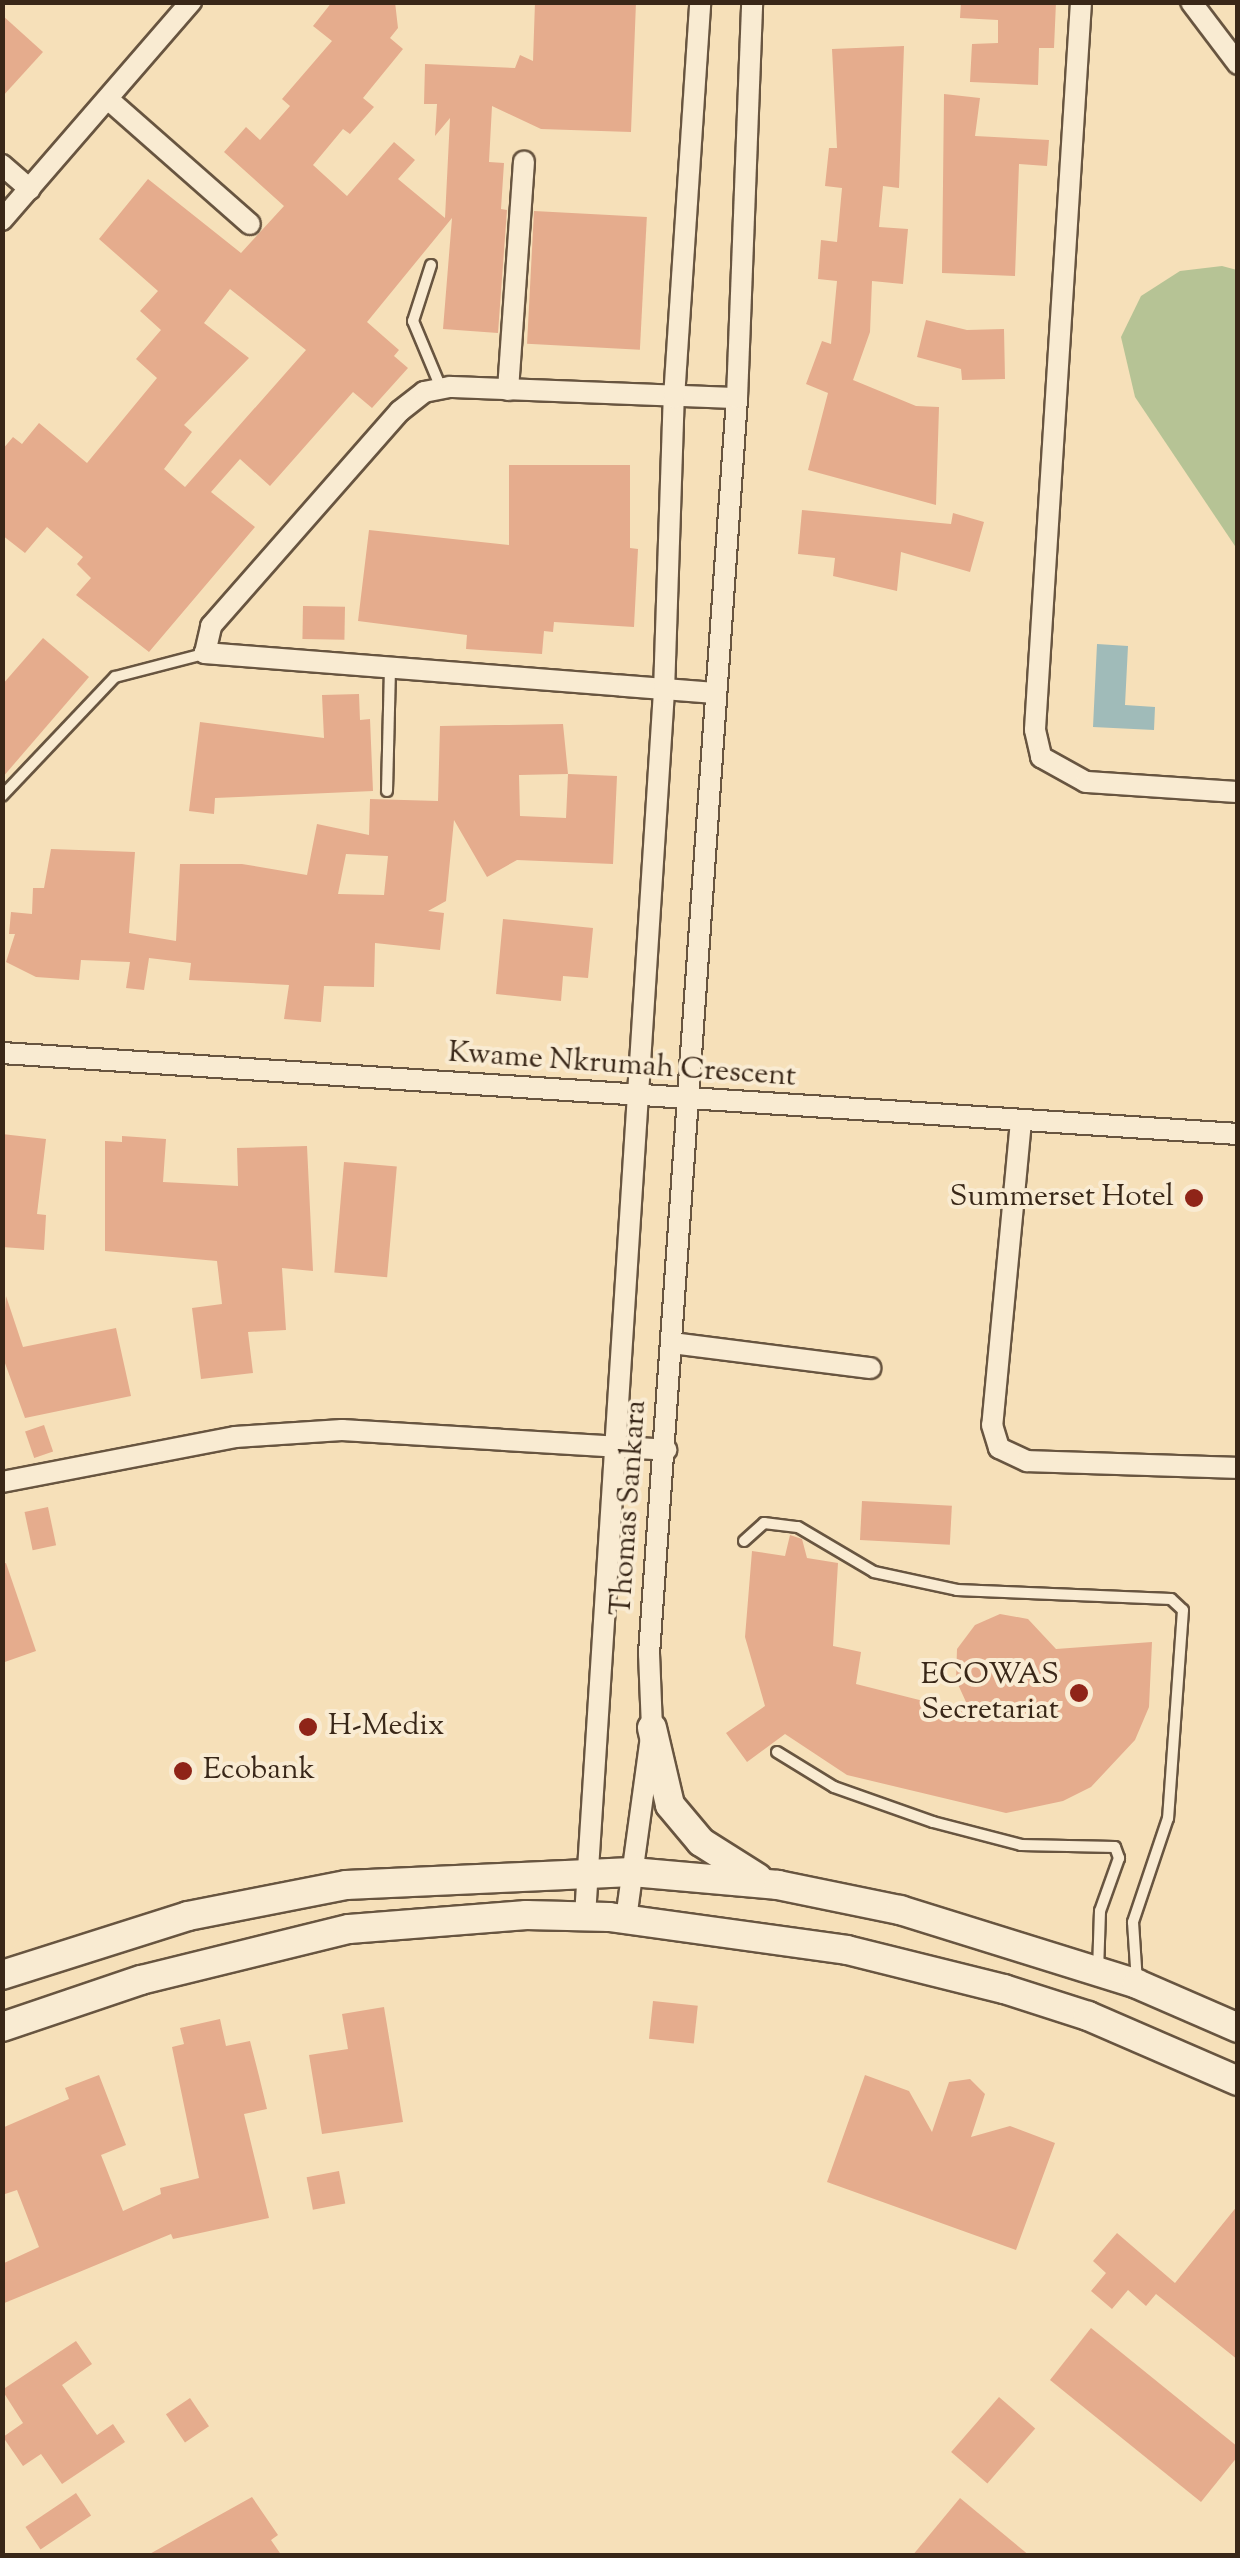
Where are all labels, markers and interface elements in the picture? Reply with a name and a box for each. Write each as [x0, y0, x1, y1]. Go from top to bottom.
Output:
street label: Kwame Nkrumah Crescent [447, 1036, 797, 1096]
place label: Summerset Hotel [950, 1180, 1174, 1216]
marker: Summerset Hotel [1183, 1187, 1205, 1209]
street label: Thomas Sankara [605, 1399, 655, 1617]
place label: ECOWAS Secretariat [921, 1658, 1059, 1728]
marker: ECOWAS Secretariat [1068, 1682, 1090, 1704]
place label: H-Medix [328, 1709, 444, 1745]
marker: H-Medix [297, 1716, 319, 1738]
place label: Ecobank [203, 1753, 315, 1789]
marker: Ecobank [172, 1760, 194, 1782]

